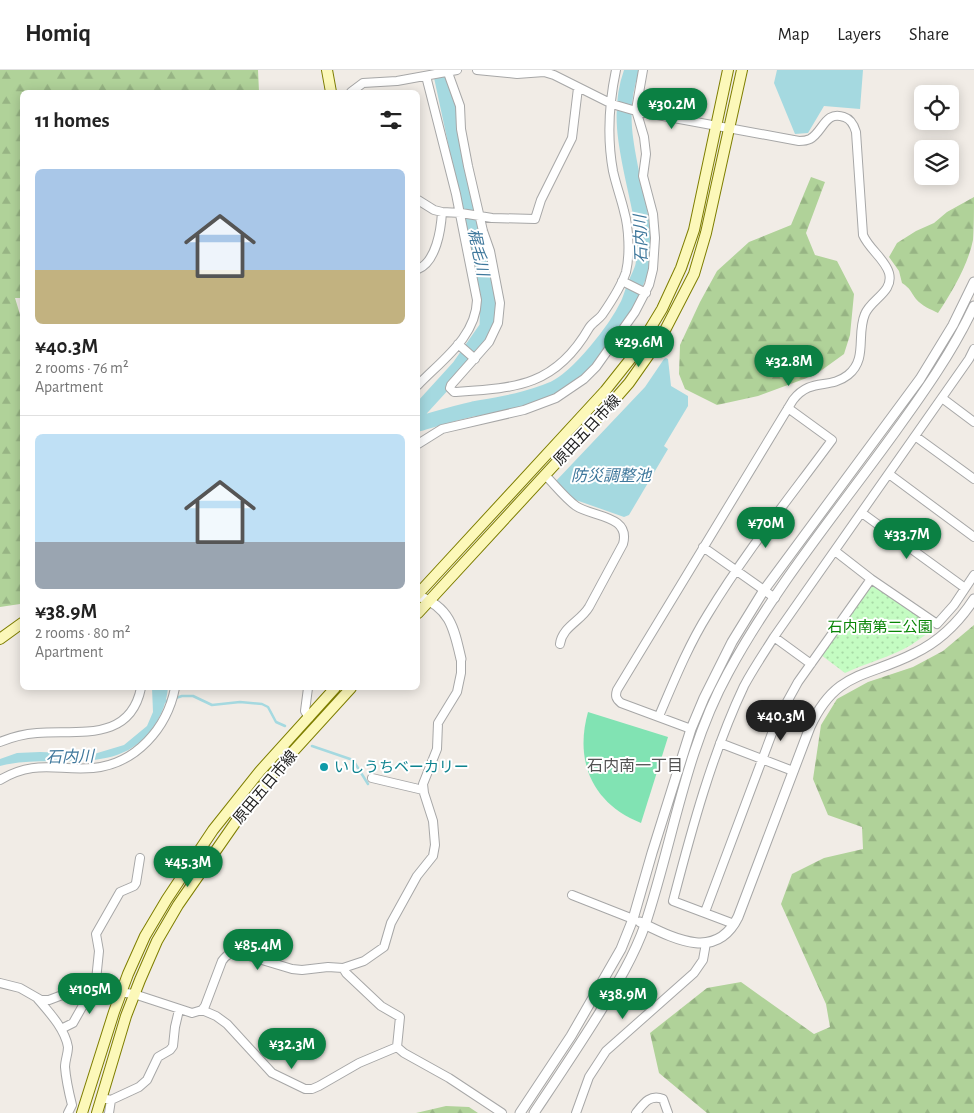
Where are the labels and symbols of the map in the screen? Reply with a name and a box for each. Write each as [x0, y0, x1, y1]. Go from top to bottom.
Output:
pin: ¥30.2M [631, 88, 713, 130]
water label: 石内川 [631, 213, 650, 263]
water label: 梶毛川 [465, 227, 492, 279]
pin: ¥29.6M [598, 326, 680, 368]
pin: ¥32.8M [748, 344, 830, 387]
street label: 原田五日市線 [550, 392, 624, 468]
water label: 防災調整池 [571, 467, 653, 484]
pin: ¥70M [736, 506, 796, 549]
pin: ¥33.7M [866, 518, 948, 560]
park label: 石内南第二公園 [827, 619, 933, 635]
pin: ¥40.3M [740, 700, 822, 742]
street label: 原田五日市線 [230, 747, 300, 827]
water label: 石内川 [46, 748, 96, 765]
district label: 石内南一丁目 [587, 758, 683, 774]
place label: いしうちベーカリー [334, 759, 469, 775]
marker: いしうちベーカリー [318, 761, 330, 773]
pin: ¥45.3M [147, 846, 229, 888]
pin: ¥85.4M [217, 928, 299, 971]
pin: ¥105M [55, 972, 125, 1015]
pin: ¥38.9M [582, 978, 664, 1020]
pin: ¥32.3M [251, 1028, 333, 1070]

